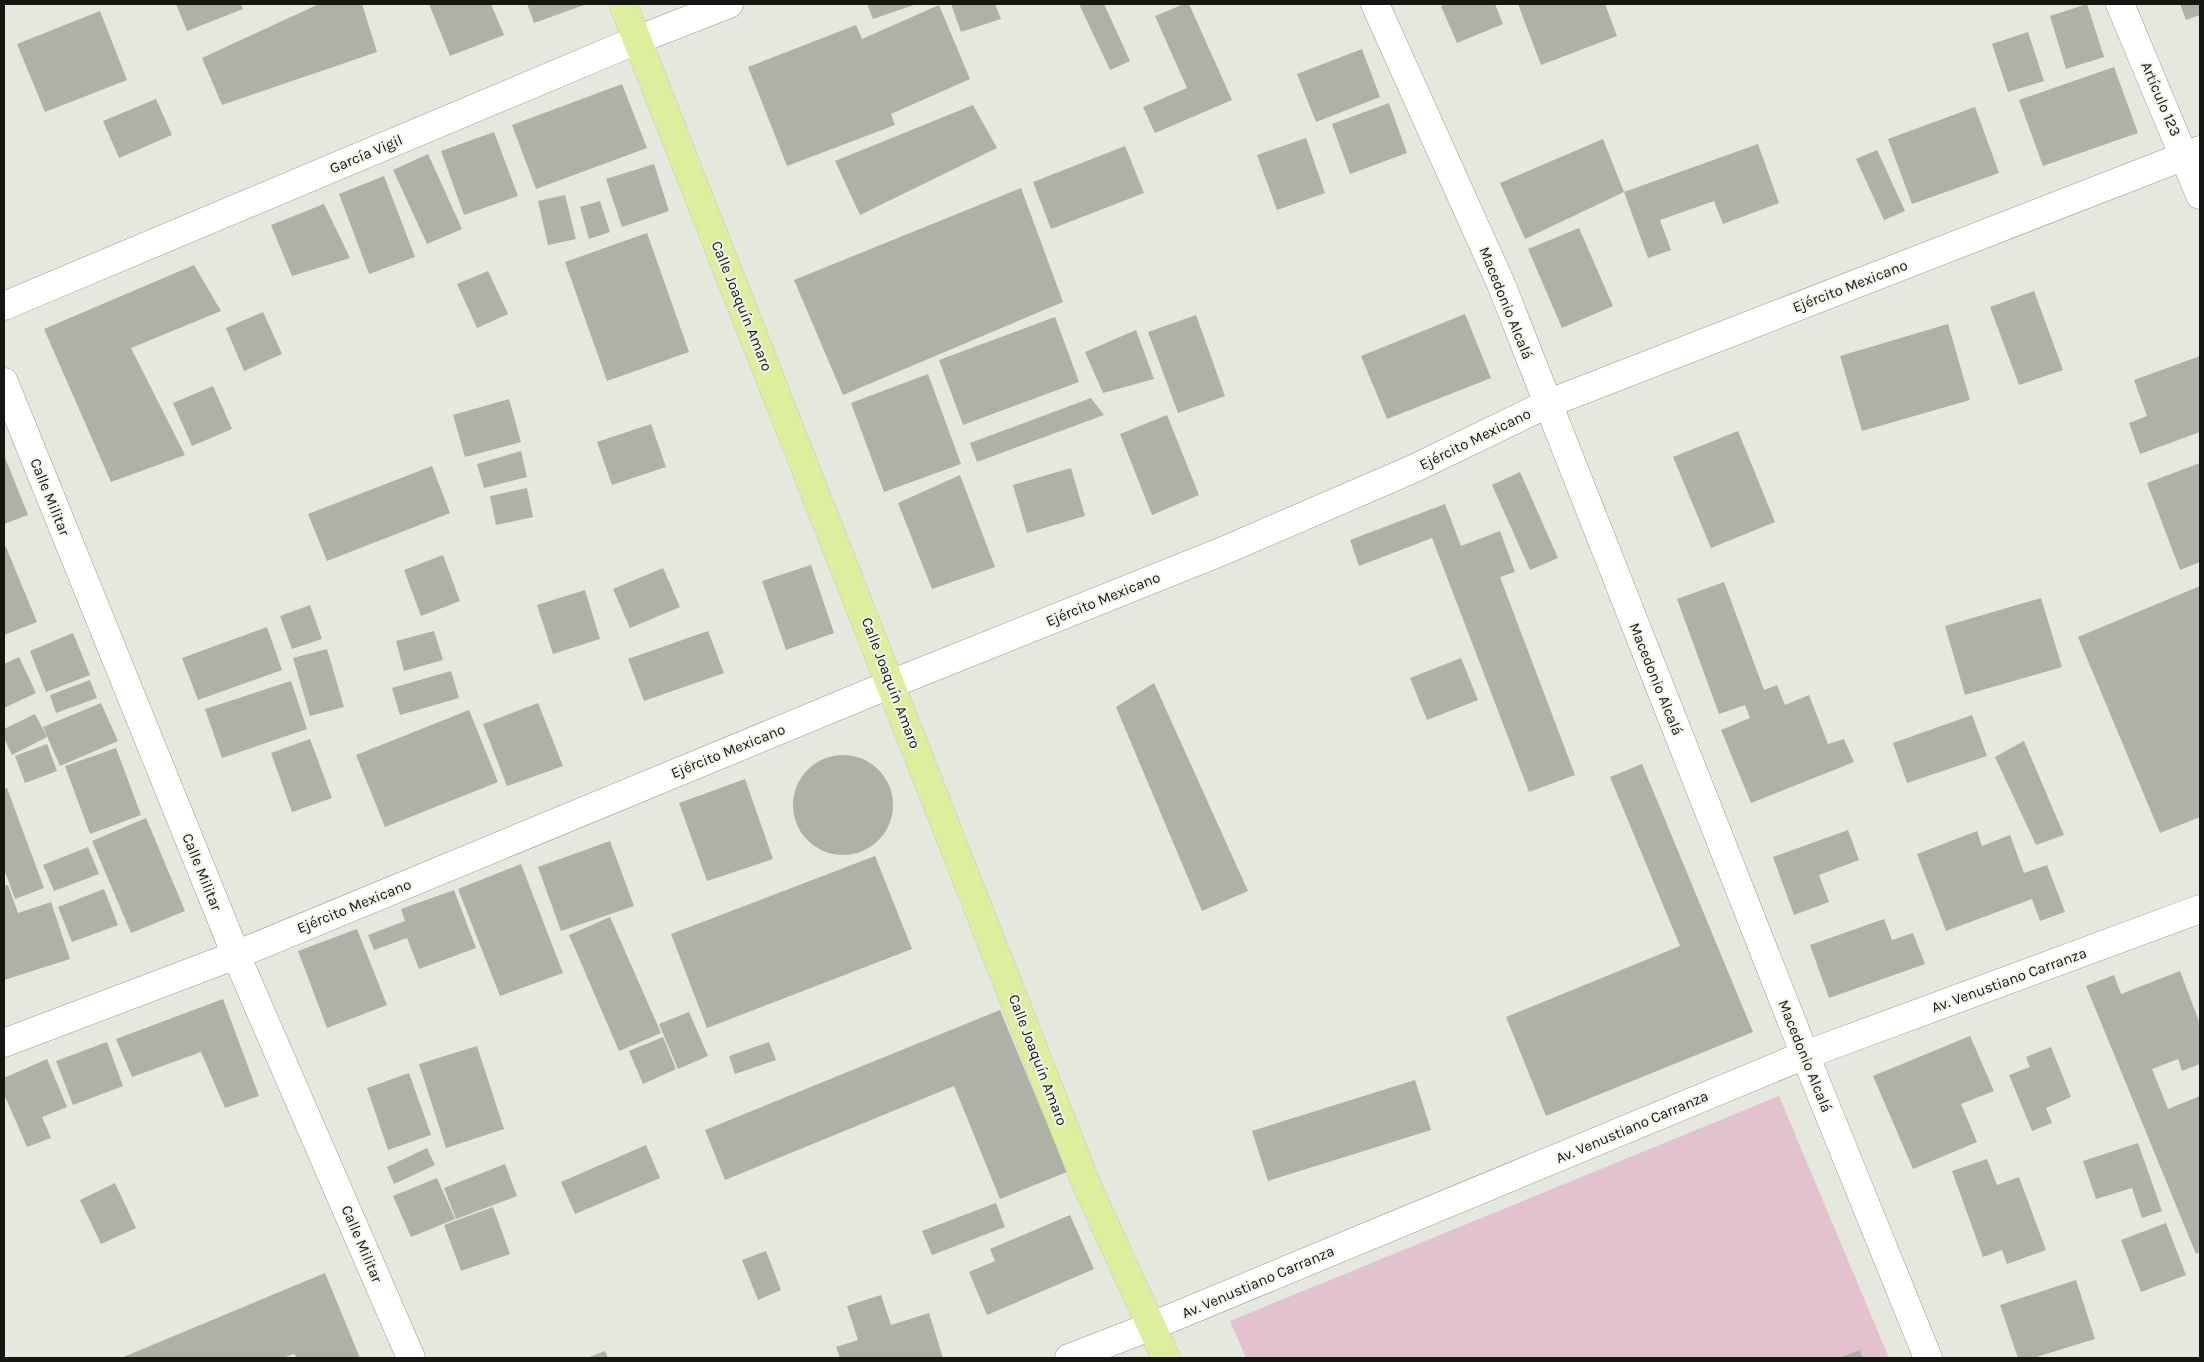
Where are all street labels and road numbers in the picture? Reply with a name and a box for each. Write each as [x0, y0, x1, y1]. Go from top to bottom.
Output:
street label: Artículo 123 [2137, 59, 2185, 139]
street label: García Vigil [327, 131, 405, 177]
street label: Calle Joaquín Amaro [708, 238, 776, 374]
street label: Macedonio Alcalá [1475, 244, 1537, 362]
street label: Ejército Mexicano [1790, 256, 1910, 316]
street label: Ejército Mexicano [1416, 404, 1534, 474]
street label: Calle Militar [26, 455, 74, 539]
street label: Ejército Mexicano [1043, 568, 1163, 630]
street label: Calle Joaquín Amaro [858, 615, 924, 751]
street label: Macedonio Alcalá [1625, 620, 1687, 738]
street label: Ejército Mexicano [668, 720, 788, 782]
street label: Calle Militar [178, 830, 226, 914]
street label: Ejército Mexicano [294, 875, 414, 937]
street label: Av. Venustiano Carranza [1929, 944, 2089, 1016]
street label: Calle Joaquín Amaro [1005, 992, 1071, 1128]
street label: Macedonio Alcalá [1774, 997, 1836, 1115]
street label: Av. Venustiano Carranza [1553, 1087, 1711, 1167]
street label: Calle Militar [338, 1203, 387, 1286]
street label: Av. Venustiano Carranza [1179, 1242, 1337, 1322]

